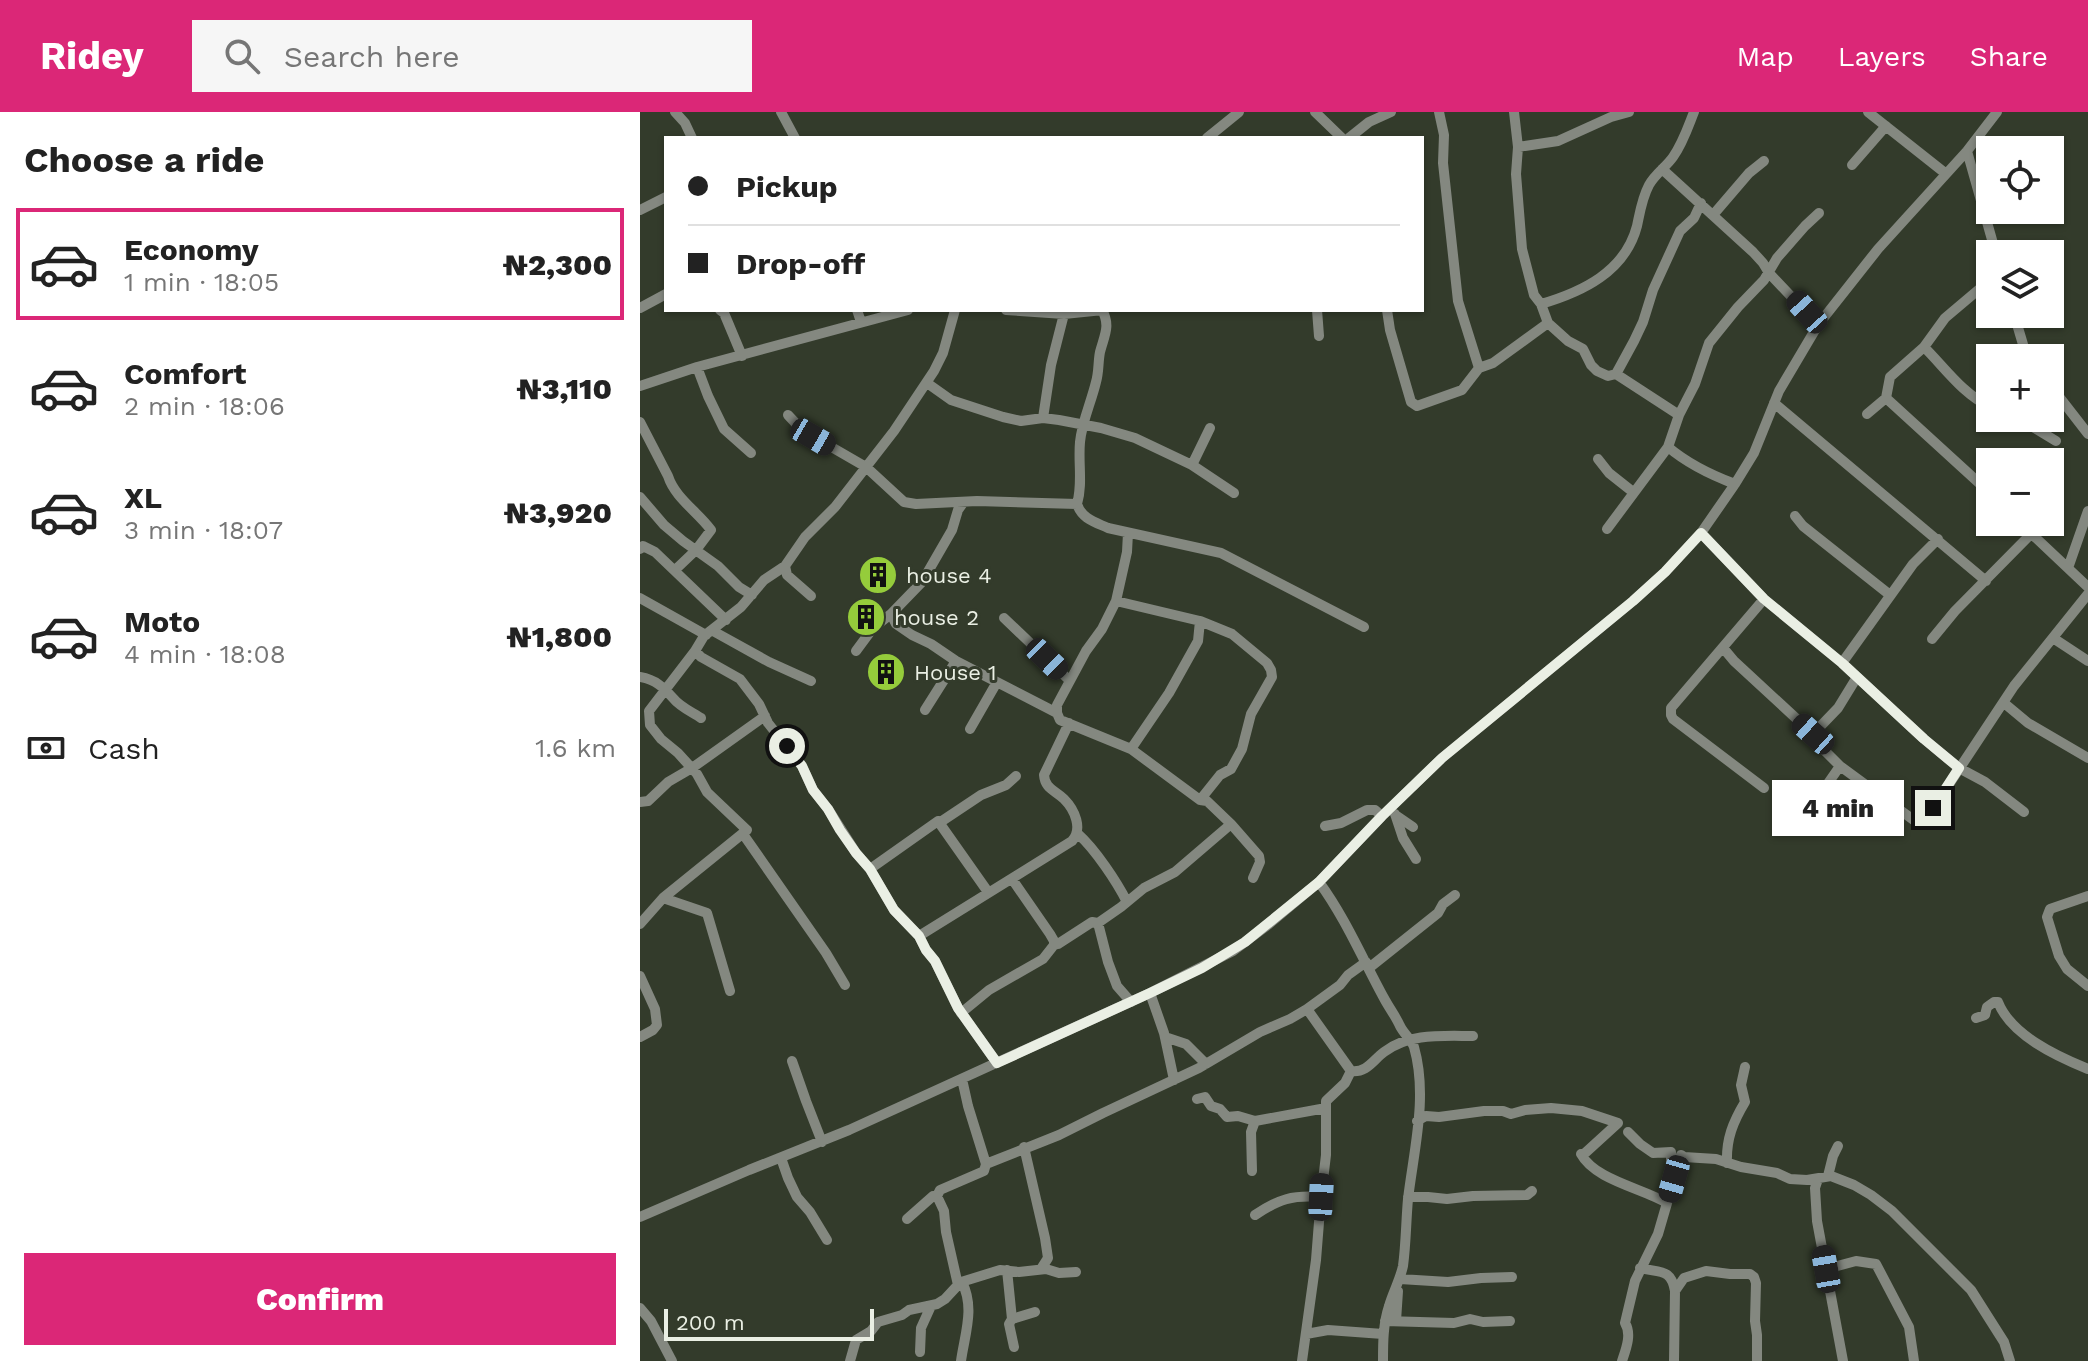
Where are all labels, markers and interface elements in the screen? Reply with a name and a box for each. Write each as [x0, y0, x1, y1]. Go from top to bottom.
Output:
search box [192, 20, 752, 92]
text: Ridey [40, 34, 144, 78]
icon: search [220, 34, 264, 78]
text: Search here [284, 39, 460, 74]
text: Map [1737, 40, 1794, 73]
text: Layers [1838, 40, 1926, 73]
text: Share [1970, 40, 2048, 73]
map controls [1976, 136, 2064, 536]
button: locate [1976, 136, 2064, 224]
text: Choose a ride [24, 139, 264, 181]
text: Pickup [736, 169, 838, 204]
icon: car [28, 228, 100, 300]
text: Economy [124, 232, 259, 267]
button: layers [1976, 240, 2064, 328]
text: Drop-off [736, 246, 865, 281]
text: ₦2,300 [503, 247, 612, 282]
text: 1 min · 18:05 [124, 267, 279, 297]
car [1782, 286, 1832, 338]
button: + [1976, 344, 2064, 432]
icon: car [28, 352, 100, 424]
text: Comfort [124, 356, 246, 391]
text: ₦3,110 [516, 371, 612, 406]
text: 2 min · 18:06 [124, 391, 285, 421]
car [786, 415, 840, 459]
button: − [1976, 448, 2064, 536]
icon: car [28, 476, 100, 548]
text: XL [124, 480, 162, 515]
text: ₦3,920 [504, 495, 612, 530]
text: 3 min · 18:07 [124, 515, 283, 545]
building icon: house 4 [857, 554, 899, 596]
place label: house 4 [906, 563, 992, 588]
building icon: house 2 [845, 596, 887, 638]
icon: car [28, 600, 100, 672]
text: Moto [124, 604, 200, 639]
place label: house 2 [894, 605, 979, 630]
text: ₦1,800 [506, 619, 612, 654]
car [1021, 634, 1073, 684]
text: 4 min · 18:08 [124, 639, 286, 669]
building icon: House 1 [865, 651, 907, 693]
place label: House 1 [914, 660, 997, 685]
car [1787, 709, 1839, 759]
icon: cash [24, 726, 68, 770]
route start [769, 728, 805, 764]
text: Cash [88, 731, 160, 766]
text: 1.6 km [535, 733, 616, 763]
callout: 4 min [1773, 780, 1905, 836]
route end [1915, 790, 1951, 826]
text: 4 min [1802, 793, 1874, 823]
car [1656, 1153, 1692, 1205]
car [1308, 1172, 1334, 1222]
car [1810, 1243, 1842, 1295]
button: Confirm [24, 1253, 616, 1345]
scale bar [664, 1305, 874, 1341]
text: 200 m [676, 1310, 745, 1335]

